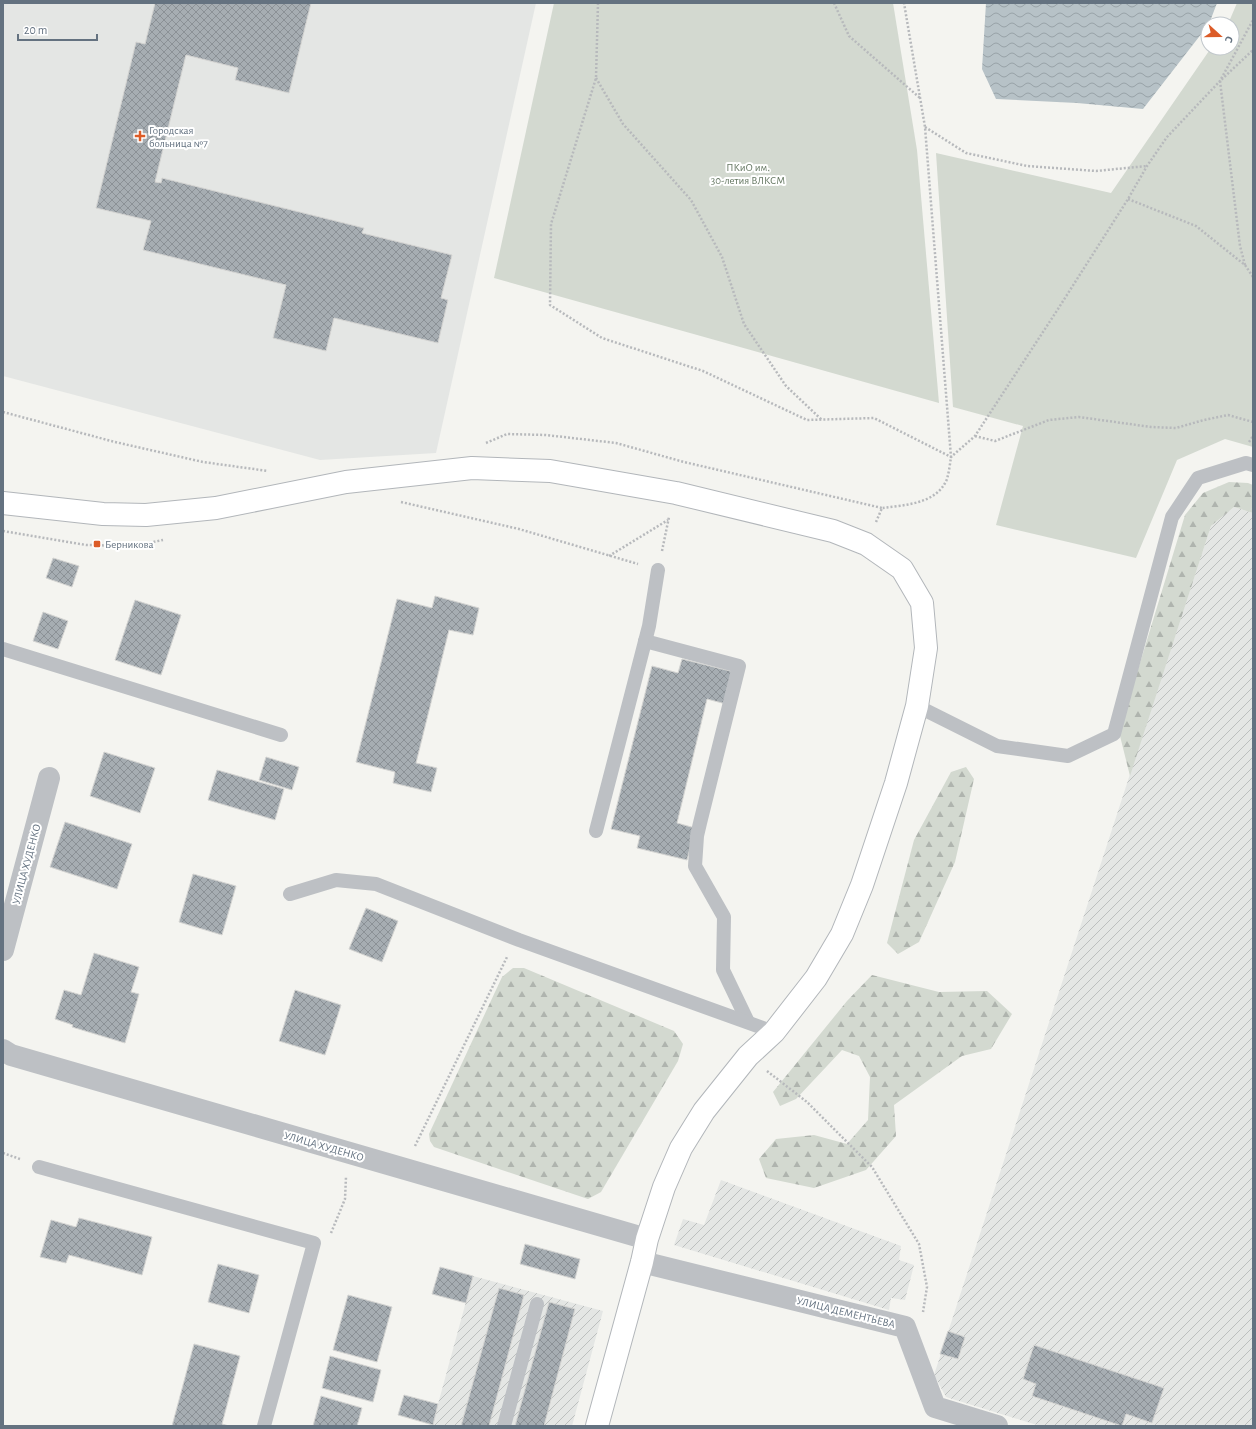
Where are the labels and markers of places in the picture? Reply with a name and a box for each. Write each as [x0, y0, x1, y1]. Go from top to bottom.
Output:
place label: Городская больница №7 [149, 125, 208, 149]
marker: Городская больница №7 [134, 130, 146, 142]
marker: Берникова [92, 539, 102, 549]
place label: Берникова [105, 539, 154, 550]

